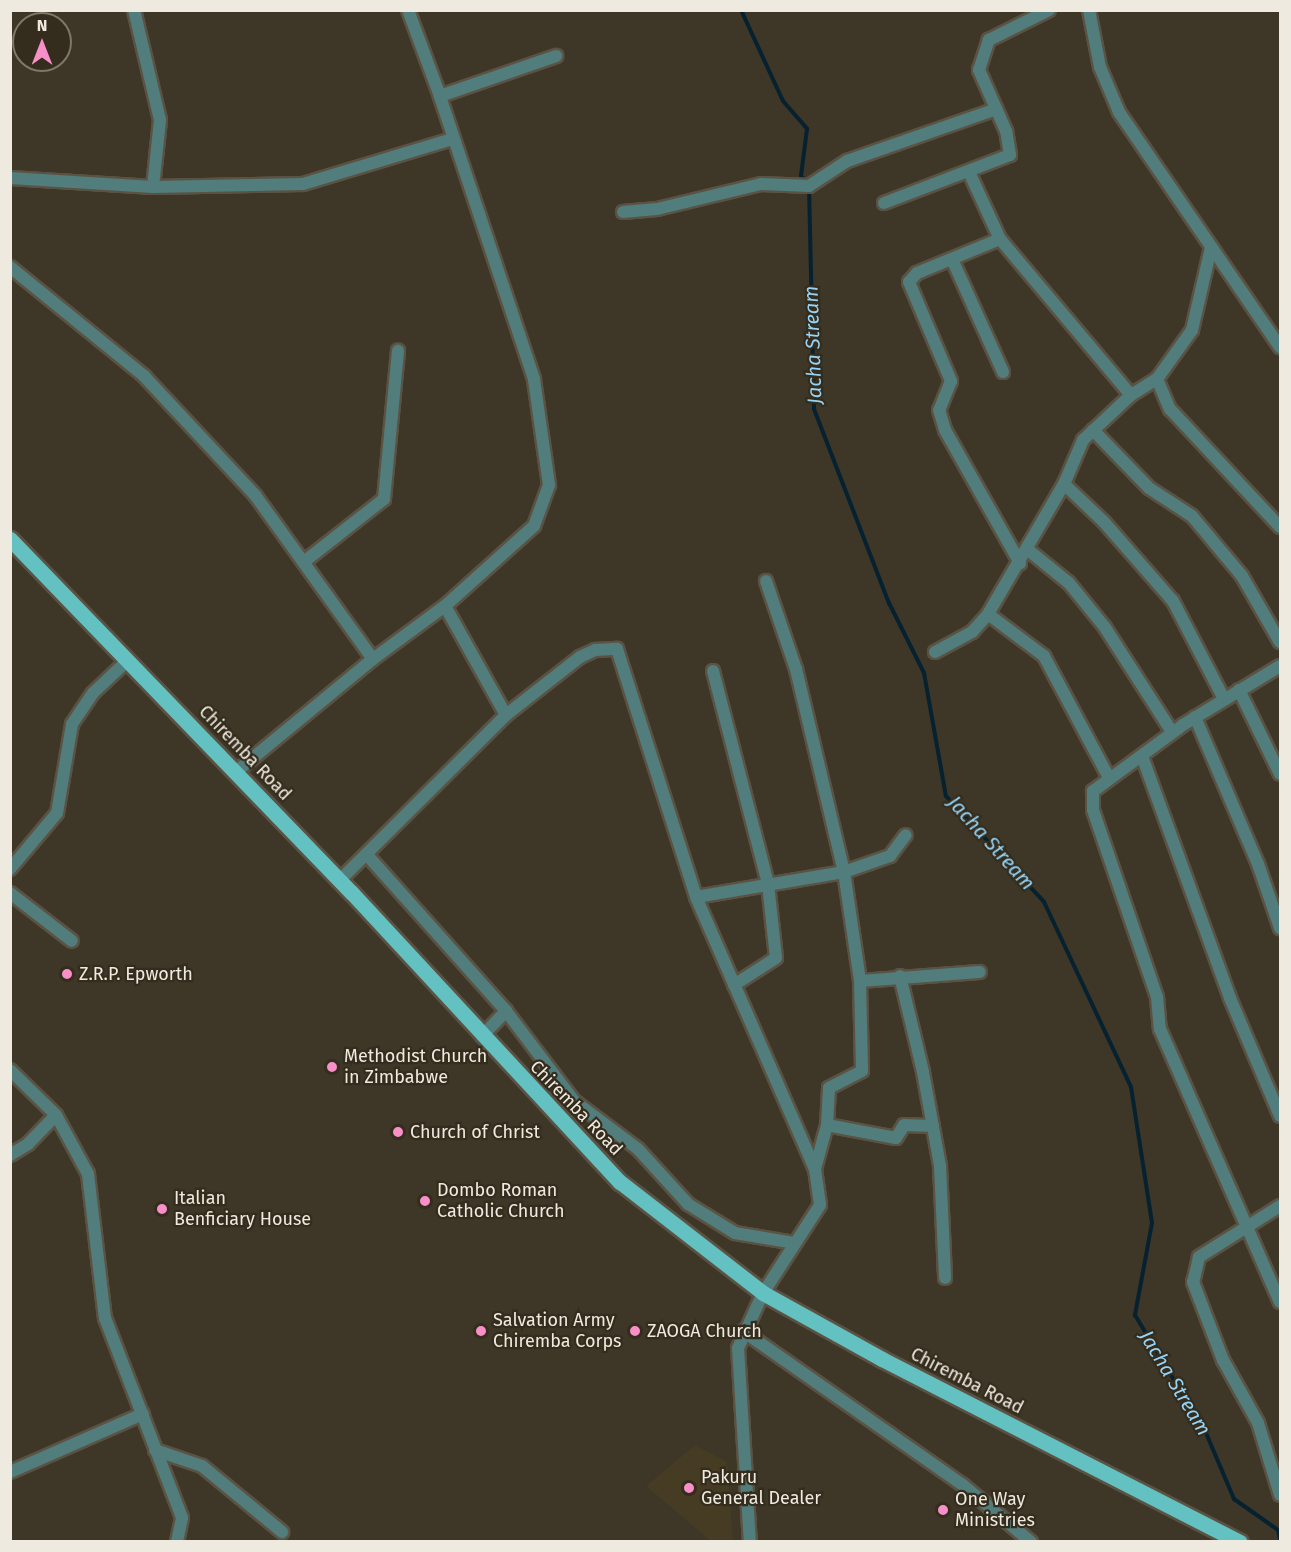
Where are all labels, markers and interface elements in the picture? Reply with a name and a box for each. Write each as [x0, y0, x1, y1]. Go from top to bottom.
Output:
north arrow [12, 12, 72, 72]
text: N [37, 16, 47, 35]
water label: Jacha Stream [799, 285, 827, 405]
street label: Chiremba Road [194, 701, 296, 805]
water label: Jacha Stream [942, 791, 1040, 895]
place label: Z.R.P. Epworth [79, 963, 193, 985]
marker: Z.R.P. Epworth [60, 967, 74, 981]
place label: Methodist Church in Zimbabwe [344, 1046, 487, 1088]
street label: Chiremba Road [525, 1056, 627, 1160]
marker: Methodist Church in Zimbabwe [325, 1060, 339, 1074]
place label: Church of Christ [410, 1121, 540, 1143]
marker: Church of Christ [391, 1125, 405, 1139]
place label: Dombo Roman Catholic Church [437, 1180, 564, 1222]
place label: Italian Benficiary House [174, 1188, 311, 1230]
marker: Dombo Roman Catholic Church [418, 1194, 432, 1208]
marker: Italian Benficiary House [155, 1202, 169, 1216]
place label: Salvation Army Chiremba Corps [493, 1310, 622, 1352]
place label: ZAOGA Church [647, 1320, 762, 1342]
marker: Salvation Army Chiremba Corps [474, 1324, 488, 1338]
marker: ZAOGA Church [628, 1324, 642, 1338]
water label: Jacha Stream [1134, 1326, 1216, 1440]
street label: Chiremba Road [907, 1343, 1027, 1419]
place label: Pakuru General Dealer [701, 1467, 821, 1510]
marker: Pakuru General Dealer [682, 1481, 696, 1495]
place label: One Way Ministries [955, 1489, 1035, 1532]
marker: One Way Ministries [936, 1503, 950, 1517]

